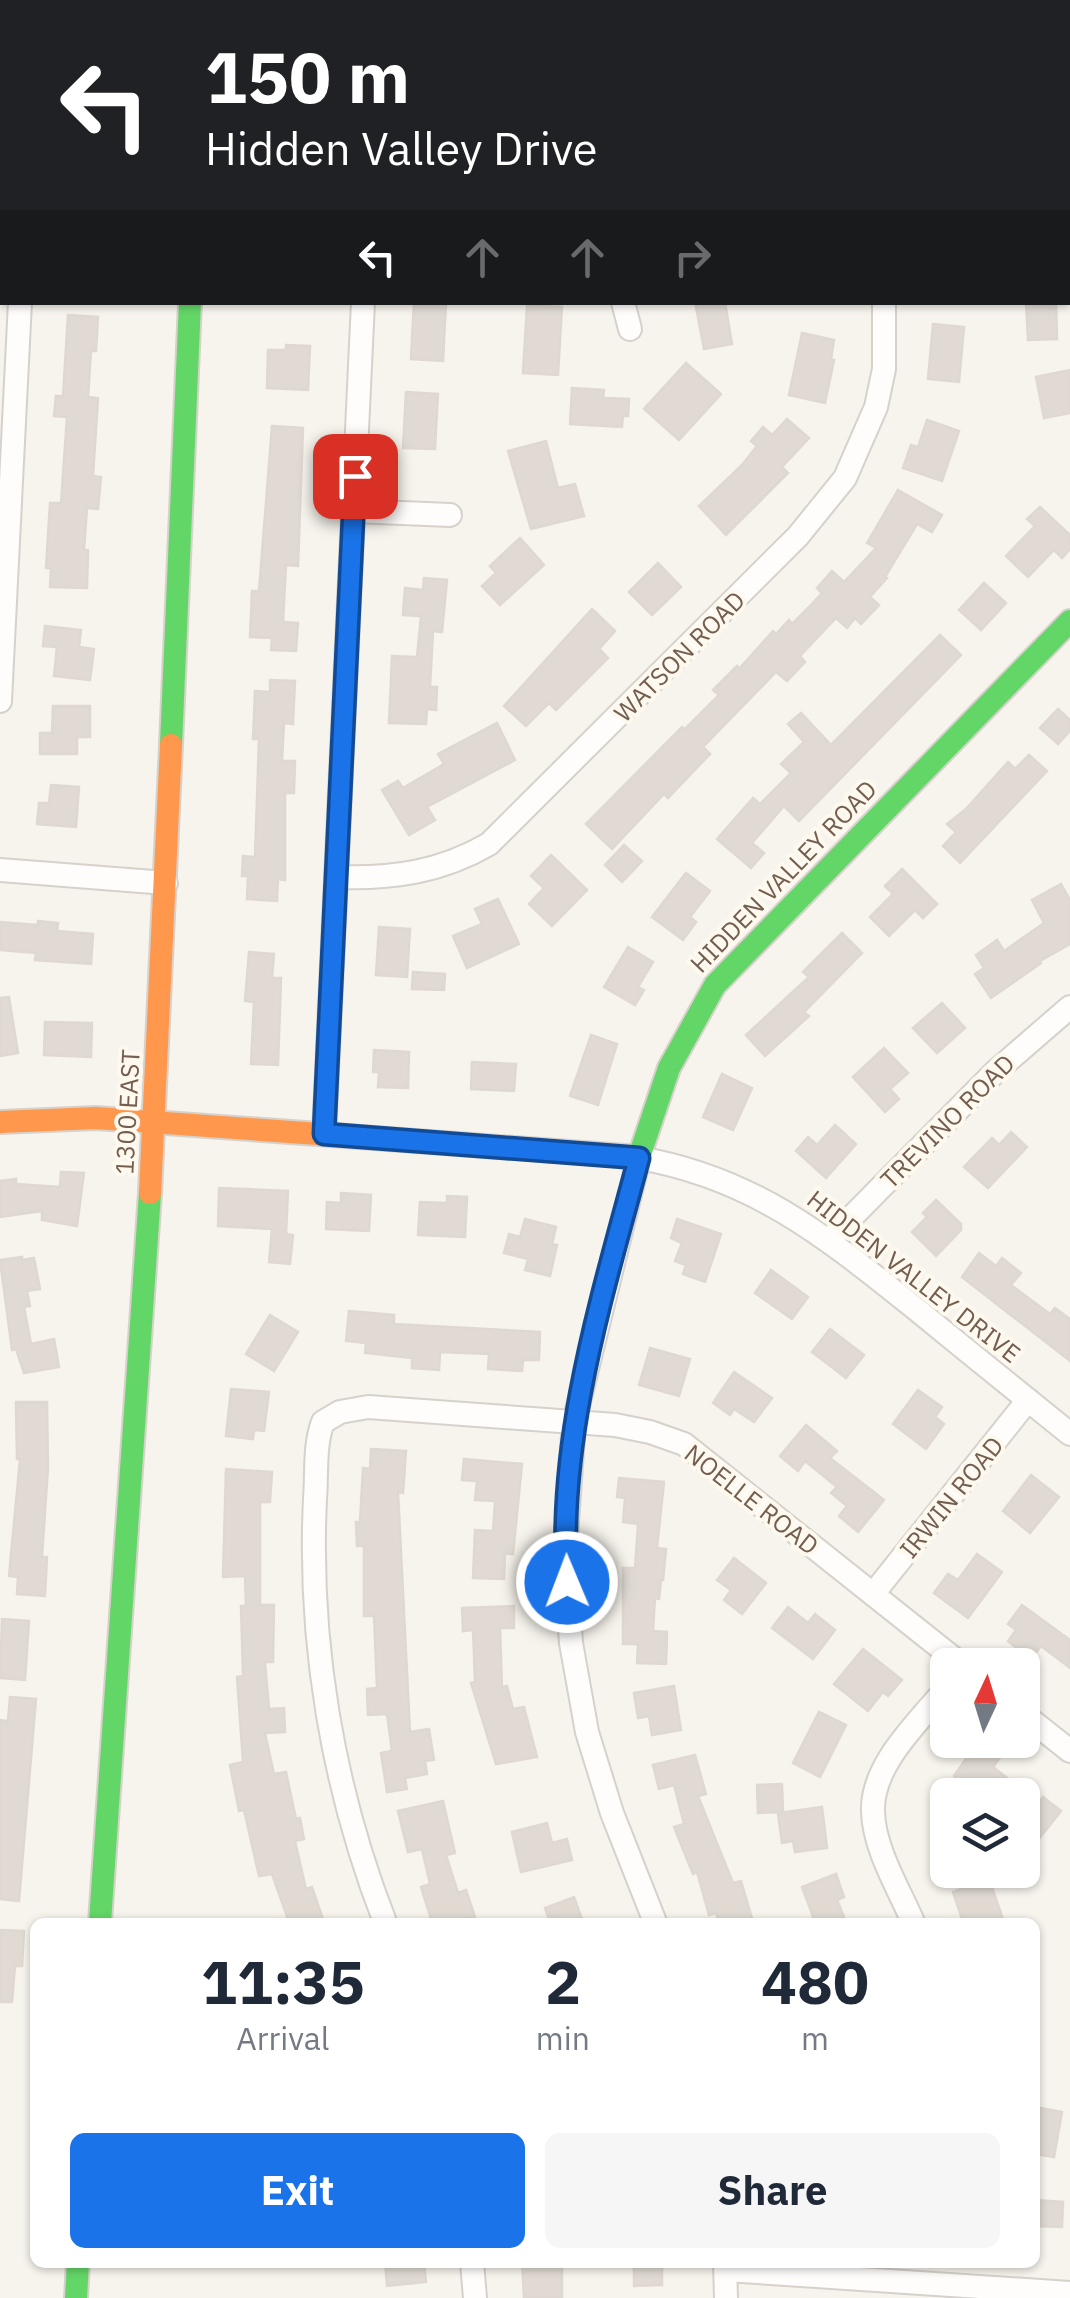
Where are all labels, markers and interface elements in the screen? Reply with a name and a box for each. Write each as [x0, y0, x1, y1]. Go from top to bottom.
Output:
text: 150 m [205, 31, 410, 122]
icon: left [40, 40, 170, 170]
text: Hidden Valley Drive [205, 119, 598, 177]
icon: left [350, 230, 405, 285]
icon: ahead [455, 230, 510, 285]
icon: ahead [560, 230, 615, 285]
icon: right [665, 230, 720, 285]
pin [313, 434, 398, 519]
icon: arrive [328, 449, 383, 504]
street label: WATSON ROAD [606, 583, 752, 729]
street label: HIDDEN VALLEY ROAD [682, 773, 884, 979]
street label: TREVINO ROAD [873, 1047, 1021, 1195]
street label: 1300 EAST [107, 1049, 147, 1175]
street label: HIDDEN VALLEY DRIVE [801, 1182, 1027, 1370]
street label: IRWIN ROAD [892, 1429, 1010, 1565]
street label: NOELLE ROAD [678, 1436, 826, 1562]
position arrow [515, 1530, 619, 1634]
north arrow [930, 1648, 1040, 1758]
map controls [930, 1648, 1040, 1888]
button: layers [930, 1778, 1040, 1888]
text: 11:35 [201, 1942, 365, 2021]
text: 2 [545, 1942, 581, 2021]
text: 480 [761, 1942, 869, 2021]
text: Arrival [236, 2017, 330, 2059]
text: min [536, 2017, 590, 2059]
text: m [801, 2017, 829, 2059]
button: Exit [70, 2133, 525, 2248]
button: Share [545, 2133, 1000, 2248]

